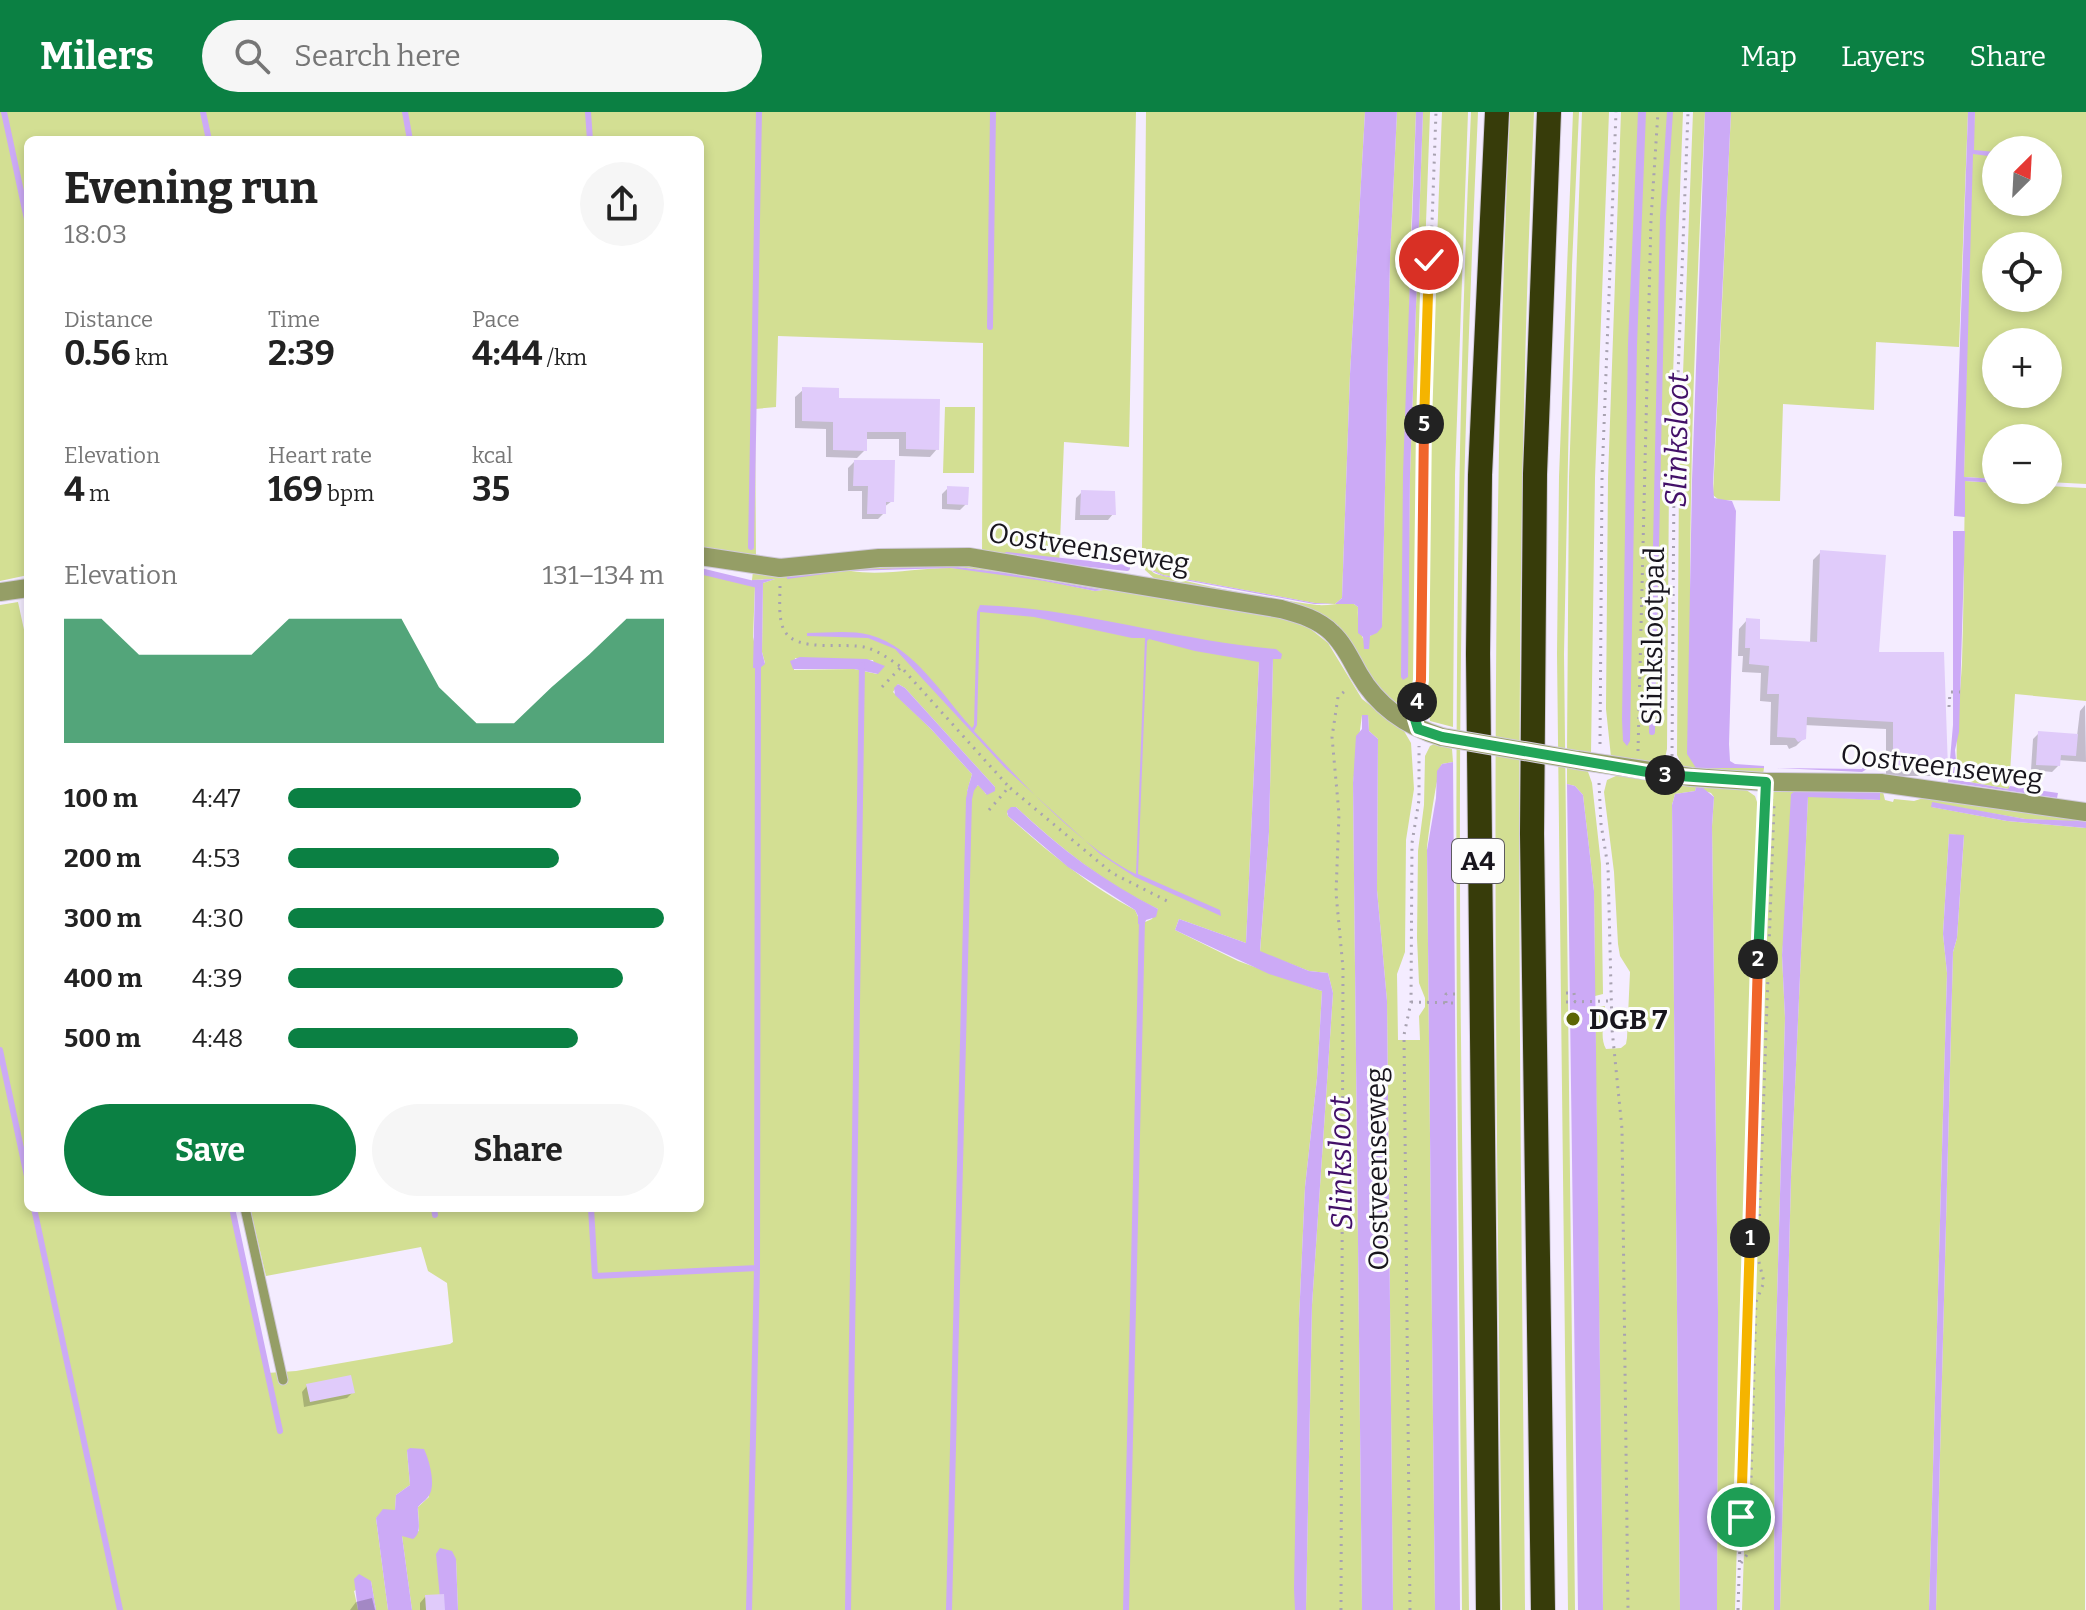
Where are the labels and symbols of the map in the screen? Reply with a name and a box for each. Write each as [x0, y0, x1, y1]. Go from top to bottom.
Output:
north arrow [1982, 136, 2062, 216]
pin [1395, 226, 1463, 294]
water label: Slinksloot [1658, 372, 1696, 508]
pin: 5 [1404, 404, 1444, 444]
street label: Oostveenseweg [986, 516, 1192, 580]
street label: Slinkslootpad [1635, 547, 1671, 725]
pin: 4 [1397, 682, 1437, 722]
street label: Oostveenseweg [1839, 737, 2045, 795]
pin: 3 [1645, 755, 1685, 795]
road number: A4 [1452, 839, 1504, 883]
pin: 2 [1738, 939, 1778, 979]
place label: DGB 7 [1589, 1003, 1667, 1036]
marker: DGB 7 [1564, 1010, 1582, 1028]
street label: Oostveenseweg [1359, 1067, 1395, 1271]
water label: Slinksloot [1322, 1095, 1360, 1231]
pin: 1 [1730, 1218, 1770, 1258]
pin [1707, 1483, 1775, 1551]

